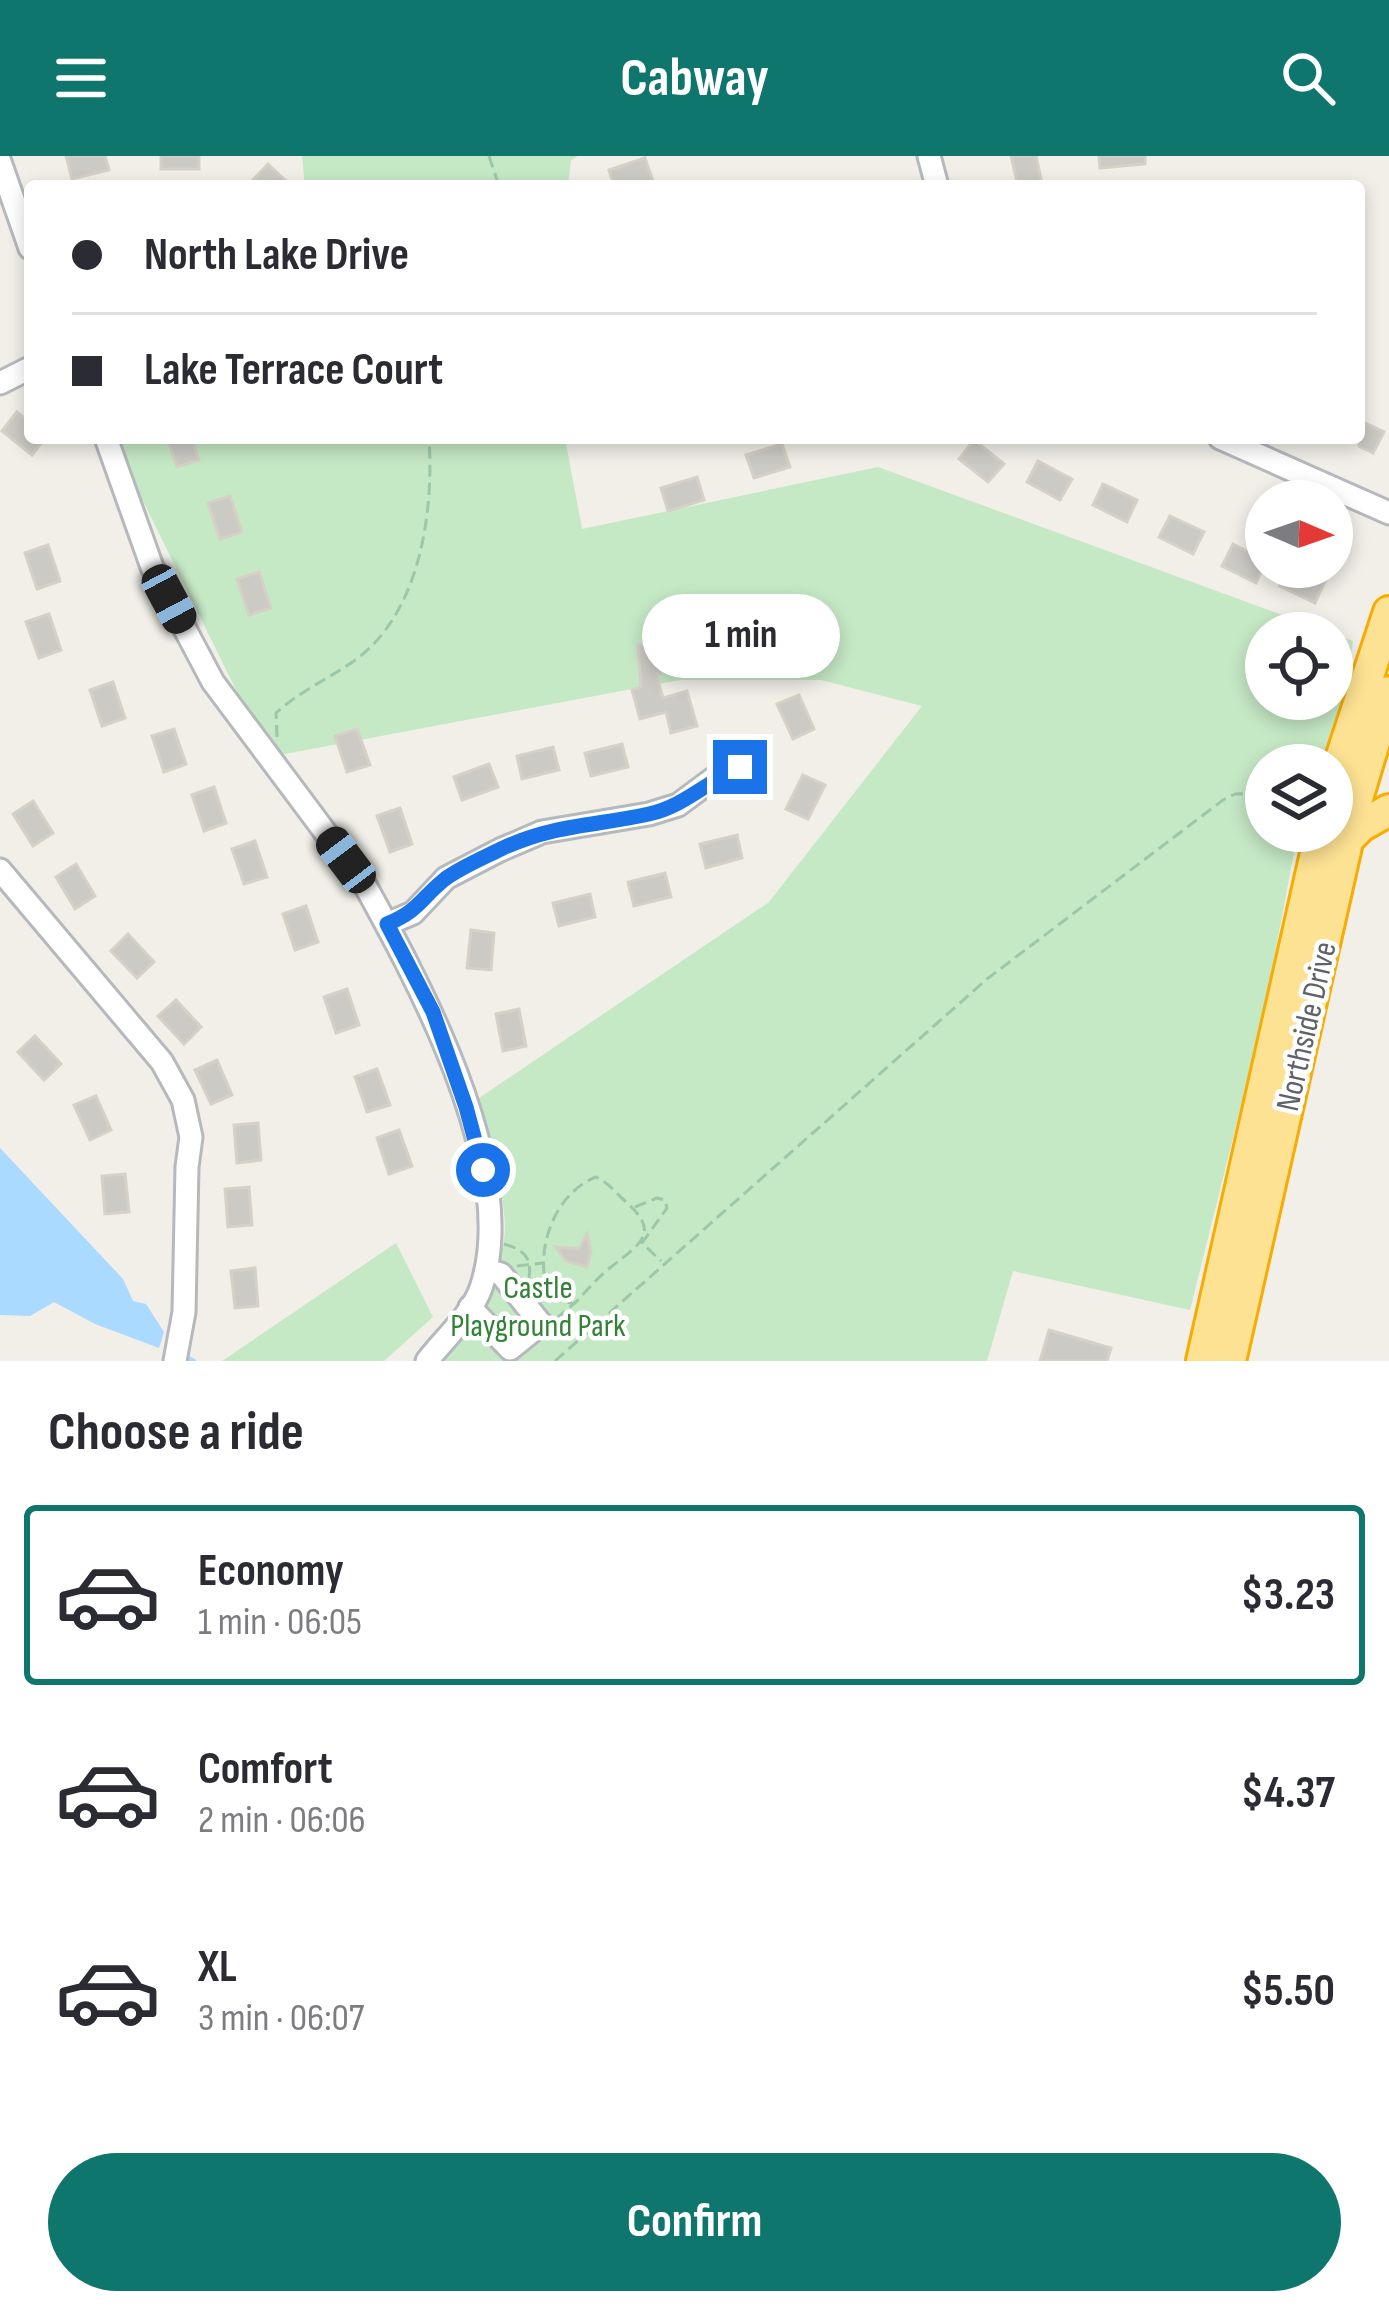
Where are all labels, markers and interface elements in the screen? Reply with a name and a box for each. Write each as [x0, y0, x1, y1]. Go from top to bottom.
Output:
icon: menu [48, 45, 114, 111]
icon: search [1275, 45, 1341, 111]
text: Cabway [620, 46, 769, 111]
text: North Lake Drive [144, 228, 409, 283]
text: Lake Terrace Court [144, 343, 443, 398]
north arrow [1245, 480, 1353, 588]
map controls [1245, 480, 1353, 852]
car [136, 559, 202, 639]
callout: 1 min [641, 593, 839, 677]
text: 1 min [705, 612, 777, 659]
button: locate [1245, 612, 1353, 720]
route end [713, 740, 767, 794]
button: layers [1245, 744, 1353, 852]
car [310, 820, 382, 900]
street label: Northside Drive [1268, 938, 1346, 1115]
route start [456, 1143, 510, 1197]
park label: Castle Playground Park [450, 1268, 626, 1346]
text: Choose a ride [48, 1400, 304, 1465]
icon: car [54, 1541, 162, 1649]
text: Economy [198, 1544, 344, 1599]
text: $3.23 [1241, 1568, 1335, 1623]
text: 1 min · 06:05 [198, 1599, 362, 1646]
icon: car [54, 1739, 162, 1847]
text: Comfort [198, 1742, 333, 1797]
text: $4.37 [1241, 1766, 1335, 1821]
text: 2 min · 06:06 [198, 1797, 366, 1844]
icon: car [54, 1937, 162, 2045]
text: XL [198, 1940, 237, 1995]
text: $5.50 [1241, 1964, 1335, 2019]
text: 3 min · 06:07 [198, 1995, 364, 2042]
button: Confirm [48, 2153, 1341, 2291]

